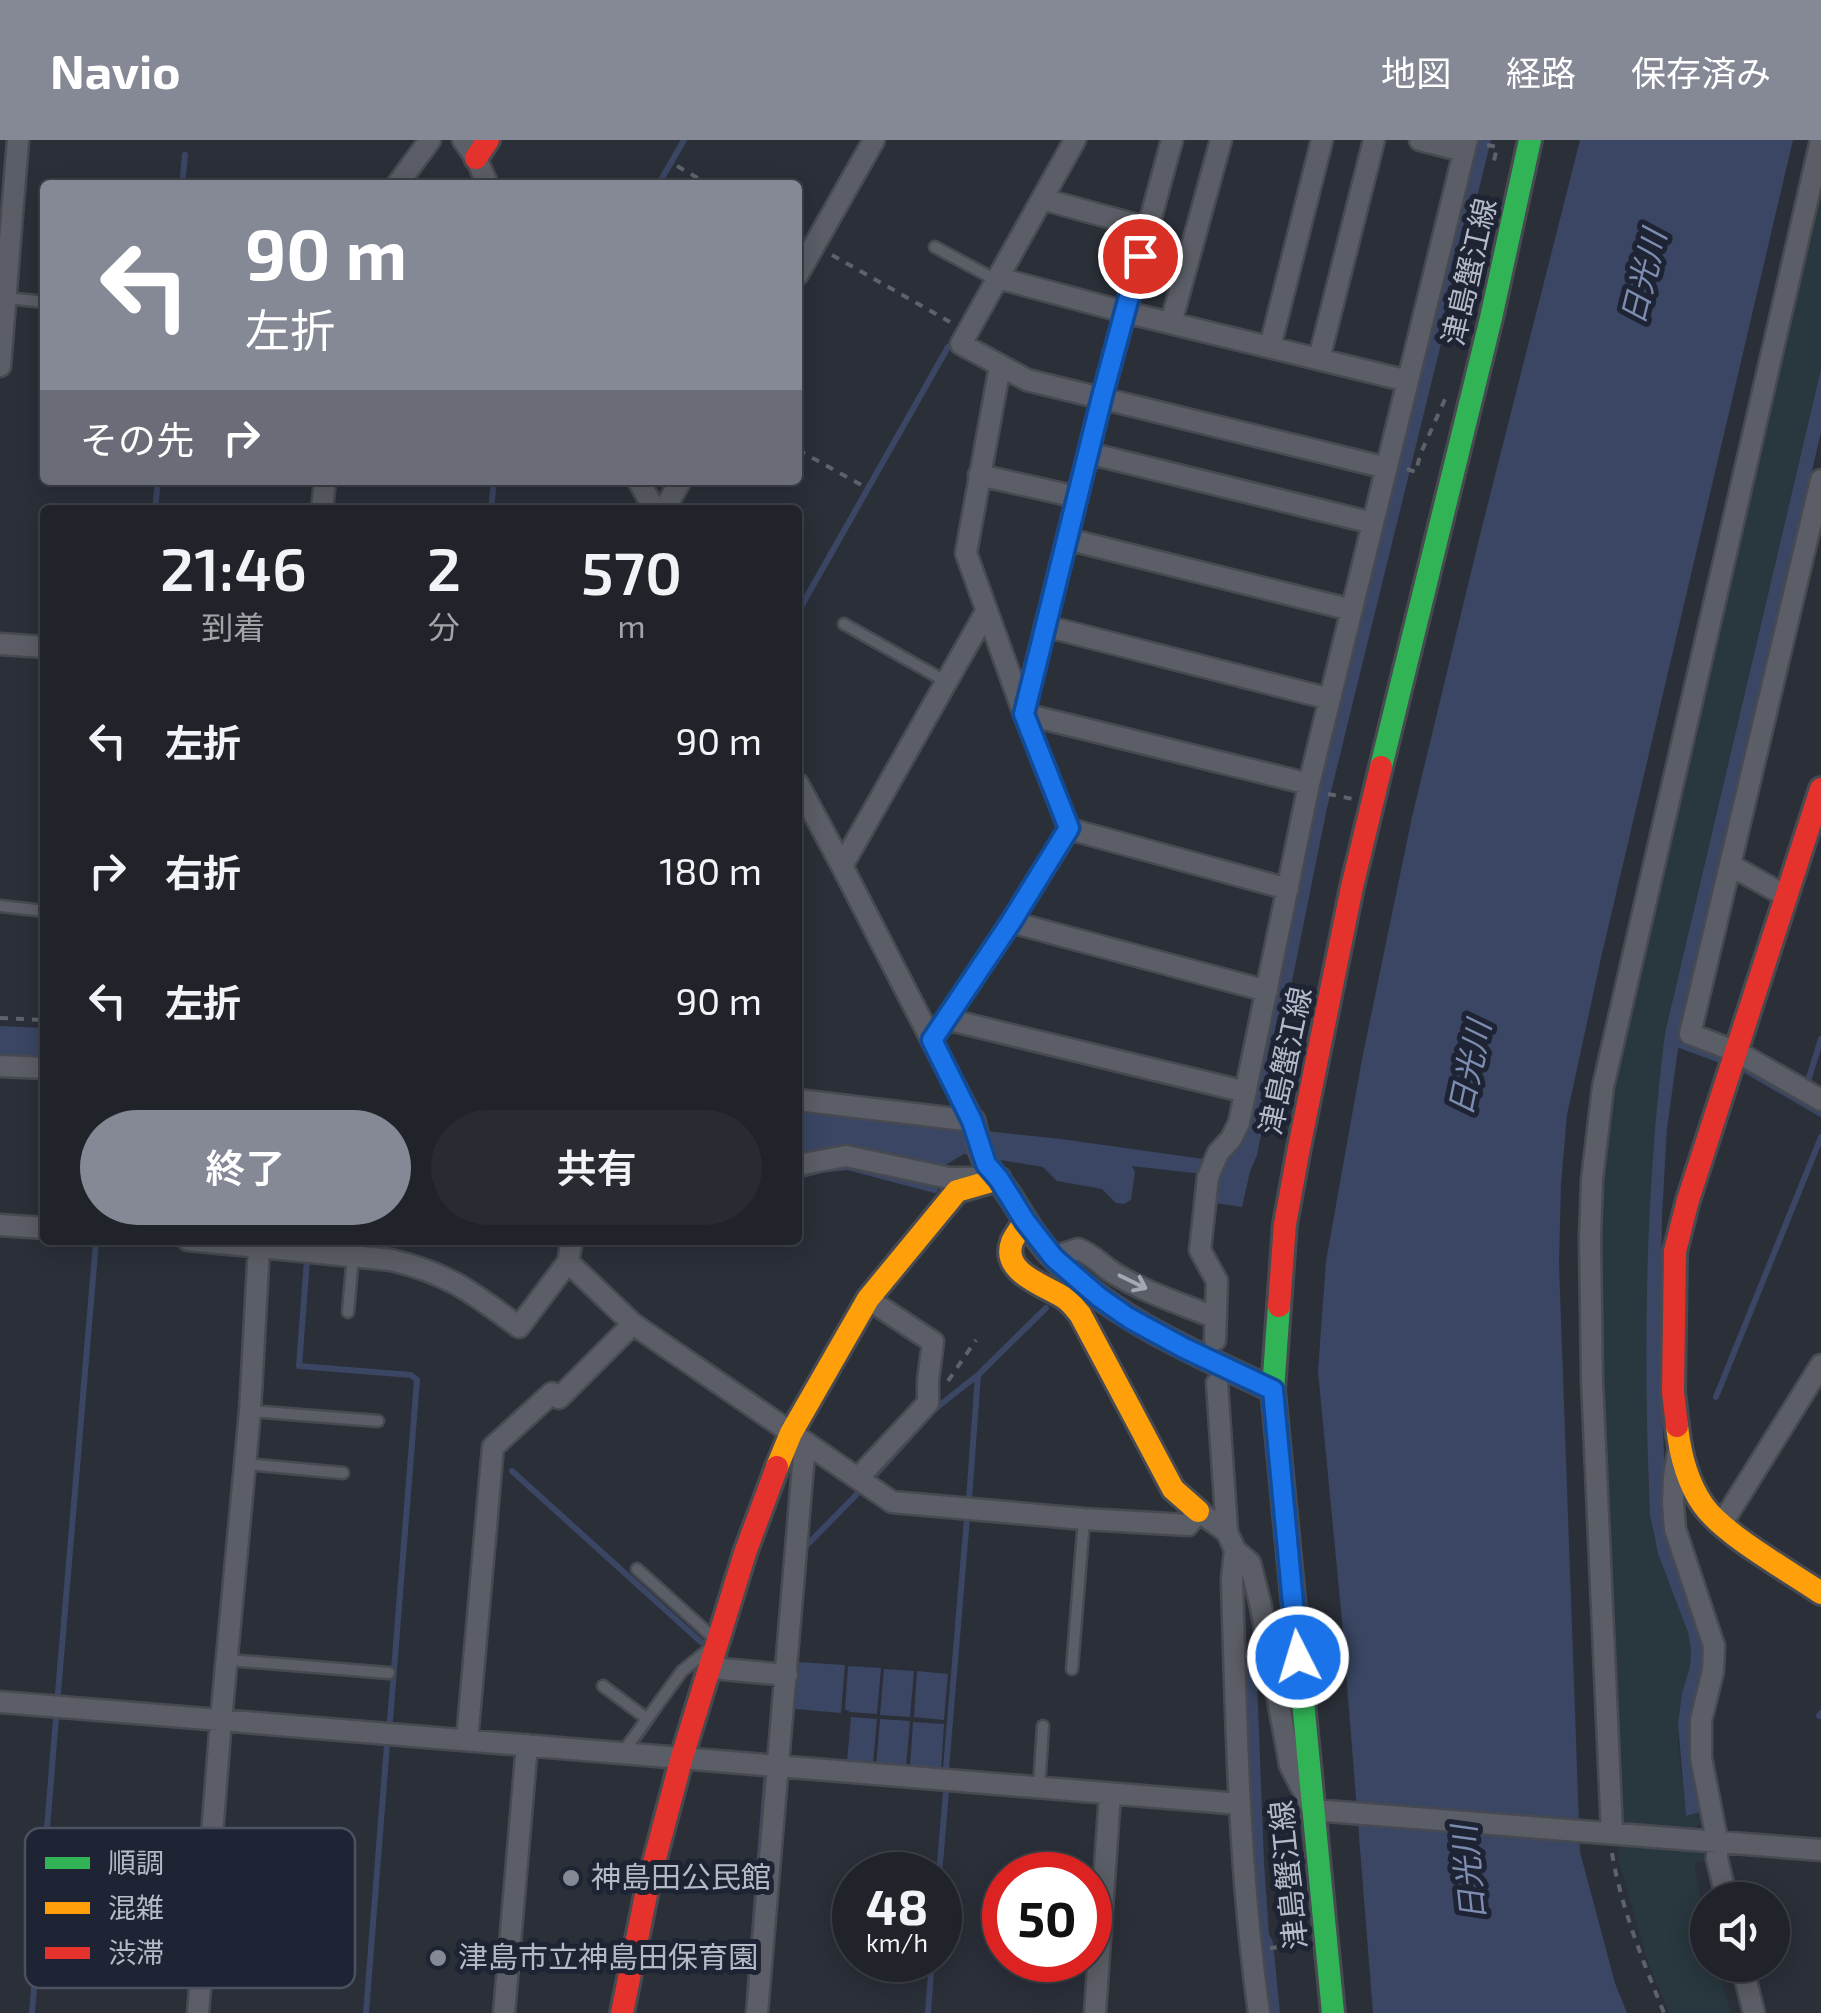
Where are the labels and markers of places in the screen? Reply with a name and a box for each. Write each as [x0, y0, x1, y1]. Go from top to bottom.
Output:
pin [1098, 214, 1183, 299]
place label: 神島田公民館 [591, 1858, 771, 1894]
marker: 神島田公民館 [560, 1867, 582, 1889]
place label: 津島市立神島田保育園 [458, 1938, 758, 1974]
marker: 津島市立神島田保育園 [427, 1947, 449, 1969]

